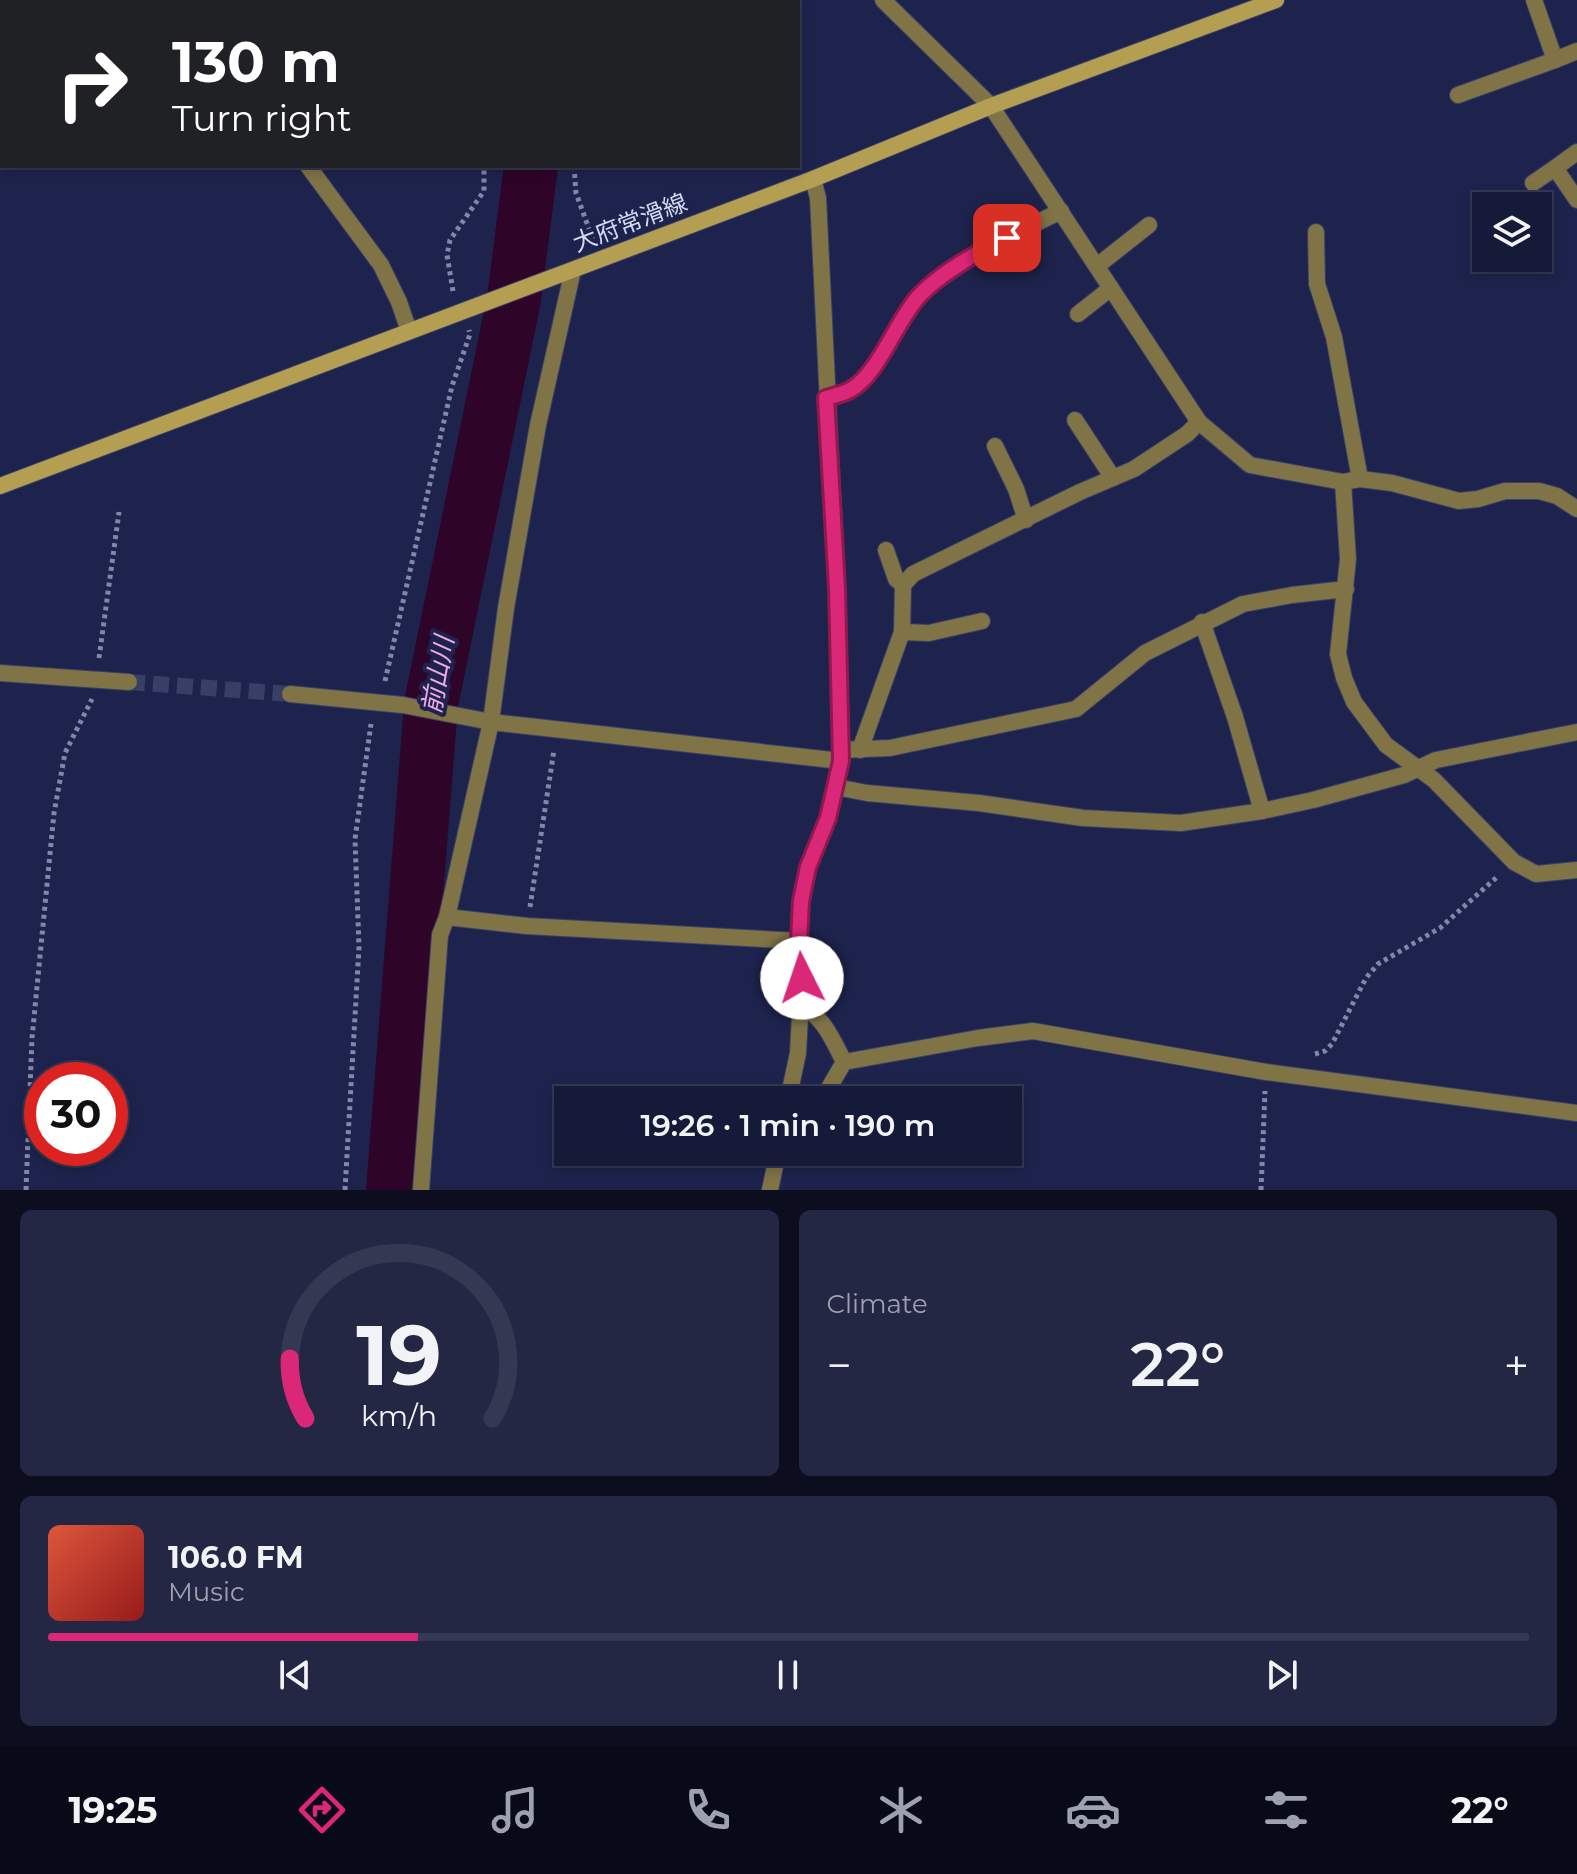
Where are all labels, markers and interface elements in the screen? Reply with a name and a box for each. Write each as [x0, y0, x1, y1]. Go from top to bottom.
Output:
text: 130 m [172, 28, 340, 96]
icon: right [40, 32, 144, 136]
text: Turn right [172, 96, 352, 140]
street label: 大府常滑線 [569, 187, 691, 258]
map controls [1472, 192, 1552, 272]
button: layers [1472, 192, 1552, 272]
pin [973, 204, 1041, 272]
icon: arrive [985, 216, 1029, 260]
water label: 前山川 [415, 631, 461, 716]
position arrow [760, 936, 844, 1020]
speed limit sign: 30 [24, 1062, 128, 1166]
text: 19:26 · 1 min · 190 m [641, 1107, 935, 1144]
text: Climate [827, 1288, 928, 1320]
text: 19 [356, 1304, 442, 1406]
text: 22° [1130, 1328, 1225, 1401]
text: − [827, 1338, 852, 1392]
text: + [1504, 1338, 1529, 1392]
text: km/h [361, 1398, 437, 1433]
text: 106.0 FM [168, 1539, 304, 1576]
text: Music [168, 1576, 245, 1608]
icon: previous [273, 1653, 317, 1697]
icon: pause [766, 1653, 810, 1697]
icon: next [1260, 1653, 1304, 1697]
icon: directions [294, 1782, 350, 1838]
icon: music [487, 1782, 543, 1838]
icon: phone [680, 1782, 736, 1838]
icon: climate [873, 1782, 929, 1838]
icon: car [1065, 1782, 1121, 1838]
icon: filters [1258, 1782, 1314, 1838]
text: 19:25 [68, 1788, 158, 1832]
text: 22° [1451, 1788, 1509, 1832]

